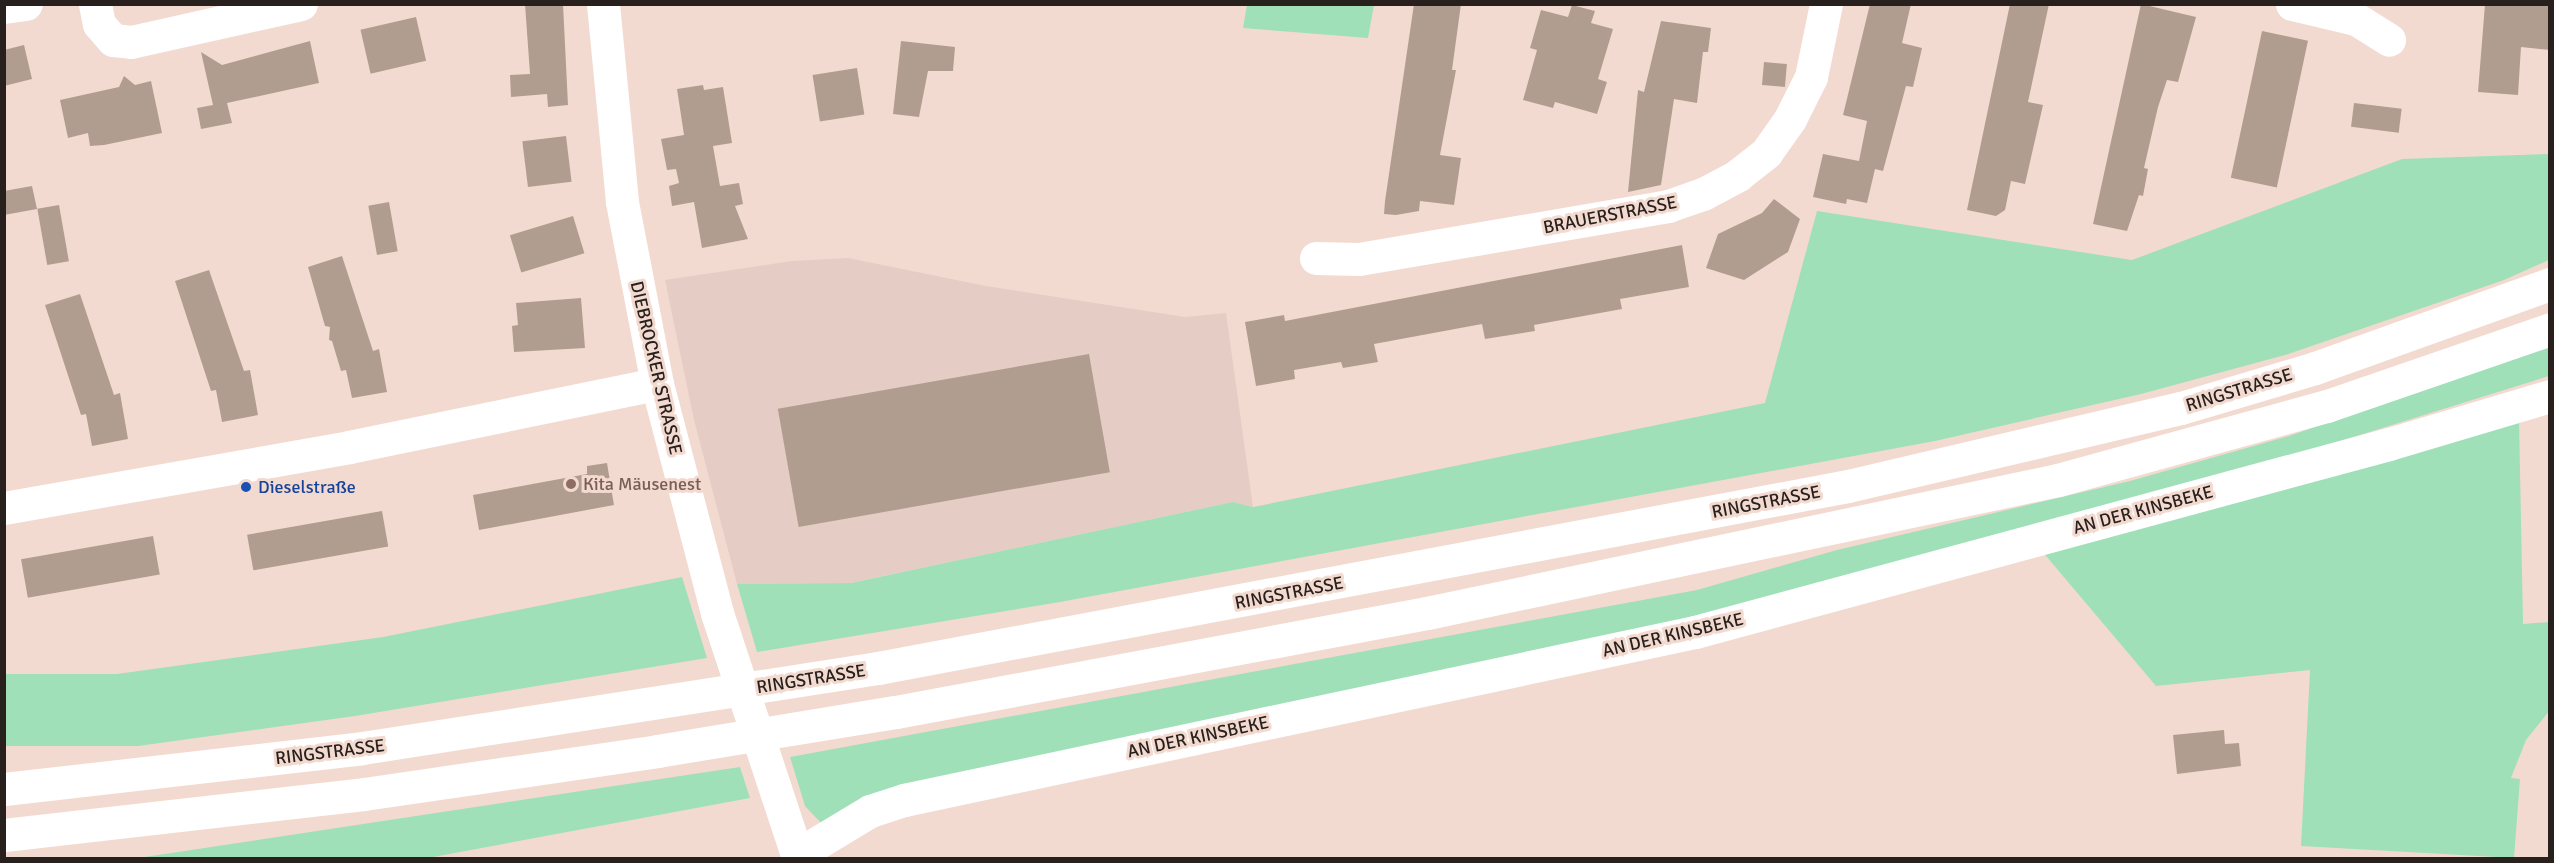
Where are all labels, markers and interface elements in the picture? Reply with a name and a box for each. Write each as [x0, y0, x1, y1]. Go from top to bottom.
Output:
street label: BRAUERSTRASSE [1541, 191, 1679, 239]
street label: DIEBROCKER STRASSE [626, 279, 686, 457]
street label: RINGSTRASSE [2183, 364, 2295, 416]
place label: Kita Mäusenest [583, 473, 701, 495]
place label: Dieselstraße [258, 476, 356, 498]
marker: Kita Mäusenest [564, 477, 578, 491]
marker: Dieselstraße [239, 480, 253, 494]
street label: RINGSTRASSE [1710, 481, 1822, 523]
street label: AN DER KINSBEKE [2071, 481, 2215, 539]
street label: RINGSTRASSE [1233, 572, 1345, 614]
street label: AN DER KINSBEKE [1600, 608, 1746, 662]
street label: RINGSTRASSE [755, 660, 867, 698]
street label: AN DER KINSBEKE [1125, 711, 1271, 763]
street label: RINGSTRASSE [274, 735, 386, 769]

